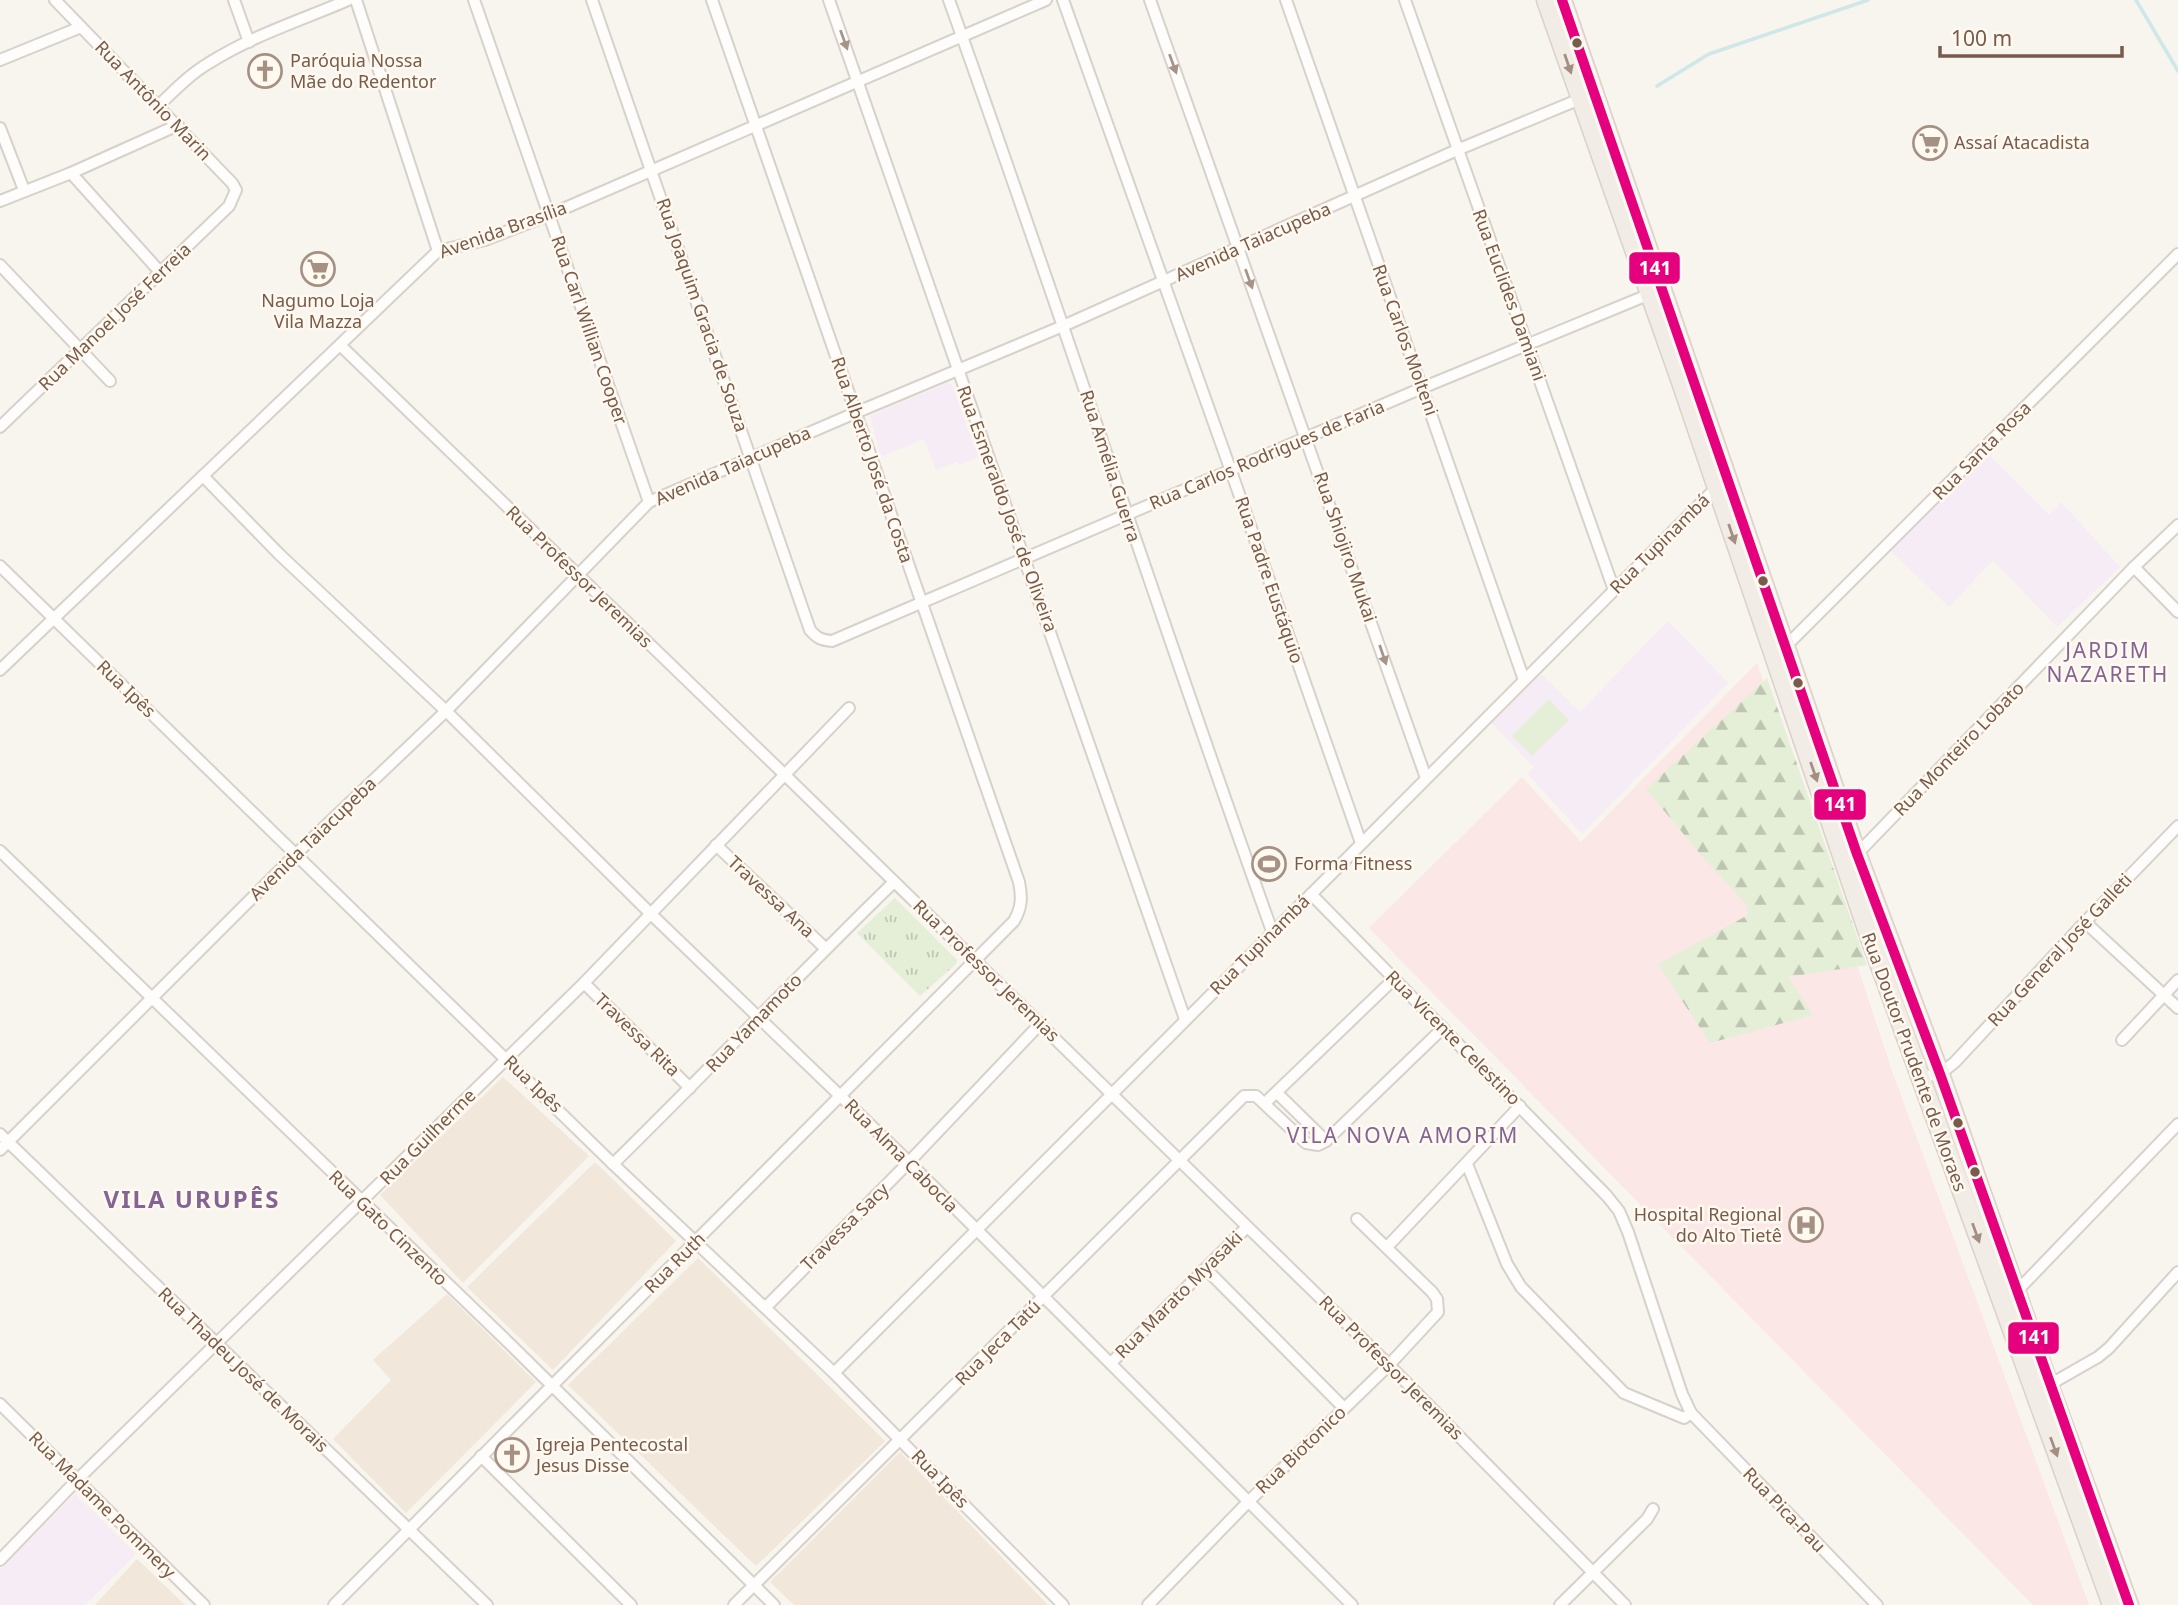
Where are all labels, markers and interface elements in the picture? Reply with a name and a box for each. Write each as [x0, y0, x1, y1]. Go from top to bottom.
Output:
scale bar [1940, 14, 2122, 58]
text: 100 m [1951, 24, 2012, 52]
one-way arrow [838, 30, 849, 51]
street label: Rua Antônio Marin [90, 35, 217, 165]
unlabelled marker [1570, 36, 1584, 50]
place label: Paróquia Nossa Mãe do Redentor [290, 48, 437, 93]
church icon: Paróquia Nossa Mãe do Redentor [246, 52, 284, 90]
one-way arrow [1168, 54, 1179, 75]
one-way arrow [1563, 54, 1574, 75]
supermarket icon: Assaí Atacadista [1911, 124, 1949, 162]
place label: Assaí Atacadista [1954, 130, 2090, 154]
street label: Rua Joaquim Gracia de Souza [652, 194, 754, 435]
street label: Avenida Brasília [436, 195, 570, 263]
street label: Avenida Taiacupeba [1171, 196, 1334, 286]
street label: Rua Euclides Damiani [1468, 205, 1552, 384]
street label: Rua Carl Willian Cooper [546, 232, 634, 428]
street label: Rua Manoel José Ferreia [33, 237, 196, 395]
supermarket icon: Nagumo Loja Vila Mazza [299, 250, 337, 288]
line badge: 141 [1628, 251, 1681, 285]
text: 141 [1639, 255, 1671, 281]
street label: Rua Carlos Molteni [1367, 261, 1444, 419]
one-way arrow [1244, 268, 1255, 289]
place label: Nagumo Loja Vila Mazza [261, 288, 375, 333]
street label: Rua Alberto José da Costa [826, 353, 920, 566]
street label: Rua Esmeraldo José de Oliveira [952, 382, 1064, 635]
street label: Rua Amélia Guerra [1075, 387, 1147, 545]
street label: Rua Carlos Rodrigues de Faria [1145, 394, 1388, 515]
street label: Rua Santa Rosa [1927, 396, 2036, 505]
street label: Avenida Taiacupeba [651, 420, 814, 510]
street label: Rua Shiojiro Mukai [1309, 468, 1383, 625]
street label: Rua Tupinambá [1604, 488, 1715, 599]
street label: Rua Padre Eustáquio [1230, 493, 1310, 666]
street label: Rua Professor Jeremias [501, 500, 658, 653]
one-way arrow [1726, 523, 1737, 544]
unlabelled marker [1756, 574, 1770, 588]
district label: JARDIM NAZARETH [2047, 636, 2169, 688]
one-way arrow [1378, 644, 1389, 665]
street label: Rua Ipês [92, 654, 161, 722]
unlabelled marker [1791, 676, 1805, 690]
street label: Rua Monteiro Lobato [1888, 676, 2029, 821]
one-way arrow [1809, 762, 1820, 783]
street label: Avenida Taiacupeba [244, 771, 381, 905]
line badge: 141 [1813, 788, 1867, 821]
text: 141 [1824, 791, 1856, 817]
sports icon: Forma Fitness [1250, 845, 1288, 883]
street label: Travessa Ana [723, 850, 820, 943]
place label: Forma Fitness [1294, 851, 1412, 875]
street label: Rua General José Galleti [1982, 868, 2137, 1031]
street label: Rua Tupinambá [1204, 889, 1315, 1000]
street label: Rua Professor Jeremias [908, 894, 1065, 1047]
street label: Rua Doutor Prudente de Moraes [1857, 929, 1973, 1194]
street label: Rua Vicente Celestino [1381, 964, 1527, 1110]
street label: Rua Yamamoto [700, 968, 807, 1077]
street label: Travessa Rita [590, 987, 686, 1081]
street label: Rua Ipês [499, 1049, 568, 1117]
street label: Rua Guilherme [374, 1083, 480, 1189]
street label: Rua Alma Cabocla [840, 1093, 964, 1217]
unlabelled marker [1951, 1116, 1965, 1130]
district label: VILA NOVA AMORIM [1287, 1121, 1519, 1149]
street label: Rua Gato Cinzento [324, 1164, 453, 1290]
unlabelled marker [1968, 1165, 1982, 1179]
street label: Travessa Sacy [795, 1176, 894, 1276]
district label: VILA URUPÊS [104, 1182, 280, 1215]
place label: Hospital Regional do Alto Tietê [1634, 1202, 1782, 1247]
hospital icon: Hospital Regional do Alto Tietê [1787, 1206, 1825, 1244]
one-way arrow [1971, 1223, 1982, 1244]
street label: Rua Marato Myasaki [1109, 1225, 1247, 1363]
street label: Rua Ruth [639, 1227, 710, 1298]
street label: Rua Thadeu José de Morais [153, 1281, 334, 1457]
street label: Rua Professor Jeremias [1314, 1290, 1469, 1445]
street label: Rua Jeca Tatú [949, 1294, 1045, 1390]
line badge: 141 [2007, 1321, 2060, 1355]
text: 141 [2018, 1324, 2050, 1350]
street label: Rua Biotonico [1250, 1400, 1351, 1499]
street label: Rua Madame Pommery [24, 1426, 182, 1584]
place label: Igreja Pentecostal Jesus Disse [534, 1432, 688, 1477]
church icon: Igreja Pentecostal Jesus Disse [493, 1436, 531, 1474]
one-way arrow [2049, 1436, 2060, 1457]
street label: Rua Ipês [907, 1444, 975, 1513]
street label: Rua Pica-Pau [1738, 1462, 1831, 1557]

